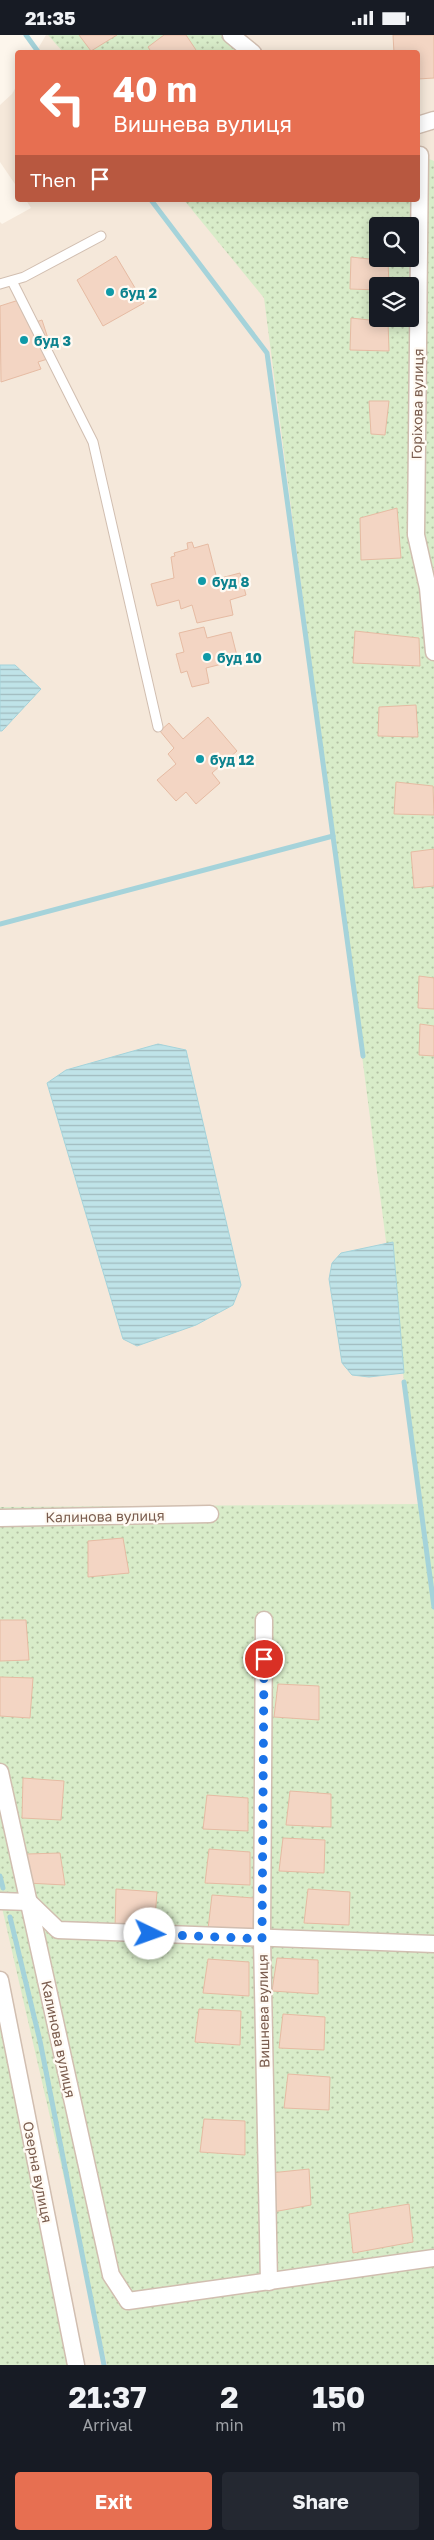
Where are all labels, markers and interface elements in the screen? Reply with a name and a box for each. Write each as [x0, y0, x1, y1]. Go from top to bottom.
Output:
text: 21:35 [25, 6, 76, 29]
text: 40 m [113, 68, 197, 110]
icon: left [30, 70, 95, 135]
text: Вишнева вулиця [113, 110, 292, 137]
icon: arrive [86, 165, 114, 193]
text: Then [30, 168, 76, 191]
map controls [369, 217, 419, 327]
button: search [369, 217, 419, 267]
button: layers [369, 277, 419, 327]
place label: буд 2 [120, 284, 157, 301]
marker: буд 2 [104, 286, 116, 298]
place label: буд 3 [34, 332, 71, 349]
marker: буд 3 [18, 334, 30, 346]
street label: Горіхова вулиця [408, 348, 426, 460]
place label: буд 8 [212, 573, 249, 590]
marker: буд 8 [196, 575, 208, 587]
place label: буд 10 [217, 649, 262, 666]
marker: буд 10 [201, 651, 213, 663]
place label: буд 12 [210, 751, 255, 768]
marker: буд 12 [194, 753, 206, 765]
street label: Калинова вулиця [45, 1506, 165, 1526]
pin [243, 1638, 285, 1680]
icon: arrive [250, 1645, 278, 1673]
position arrow [123, 1907, 175, 1959]
street label: Вишнева вулиця [254, 1954, 272, 2068]
street label: Калинова вулиця [38, 1979, 80, 2099]
street label: Озерна вулиця [20, 2120, 56, 2224]
text: 21:37 [69, 2379, 147, 2415]
text: 2 [220, 2379, 239, 2415]
text: 150 [312, 2379, 365, 2415]
text: Arrival [83, 2415, 133, 2435]
text: min [215, 2415, 244, 2435]
text: m [332, 2415, 346, 2435]
button: Exit [15, 2472, 212, 2530]
button: Share [222, 2472, 419, 2530]

